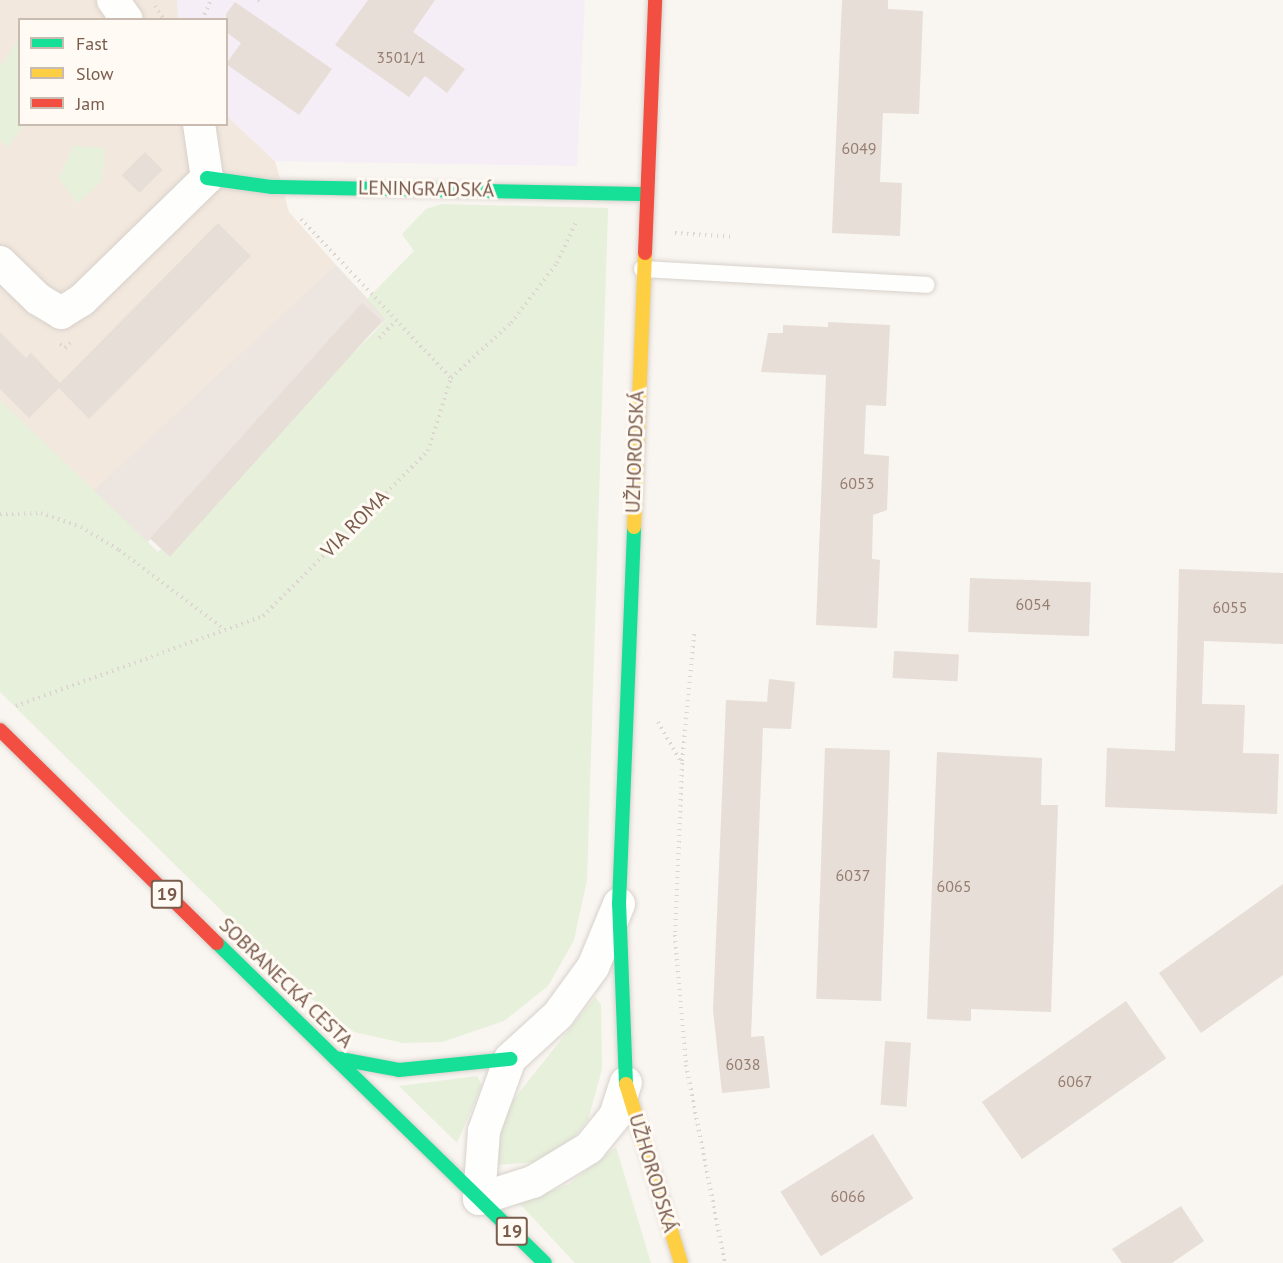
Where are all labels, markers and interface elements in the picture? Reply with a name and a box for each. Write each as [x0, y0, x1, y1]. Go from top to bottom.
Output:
legend [18, 18, 228, 126]
text: Fast [76, 32, 108, 55]
house number: 3501/1 [376, 47, 426, 67]
text: Slow [76, 62, 114, 85]
text: Jam [76, 92, 105, 115]
house number: 6049 [842, 138, 876, 158]
street label: LENINGRADSKÁ [358, 176, 494, 202]
street label: UŽHORODSKÁ [621, 390, 649, 514]
house number: 6053 [840, 473, 874, 493]
street label: VIA ROMA [316, 485, 394, 563]
house number: 6054 [1016, 594, 1050, 614]
house number: 6055 [1213, 597, 1247, 617]
house number: 6037 [836, 865, 870, 885]
house number: 6065 [937, 876, 971, 896]
road number: 19 [150, 879, 184, 909]
street label: SOBRANECKÁ CESTA [214, 913, 358, 1053]
house number: 6038 [726, 1054, 760, 1074]
house number: 6067 [1058, 1071, 1092, 1091]
street label: UŽHORODSKÁ [624, 1111, 682, 1235]
house number: 6066 [831, 1186, 865, 1206]
road number: 19 [496, 1216, 528, 1246]

